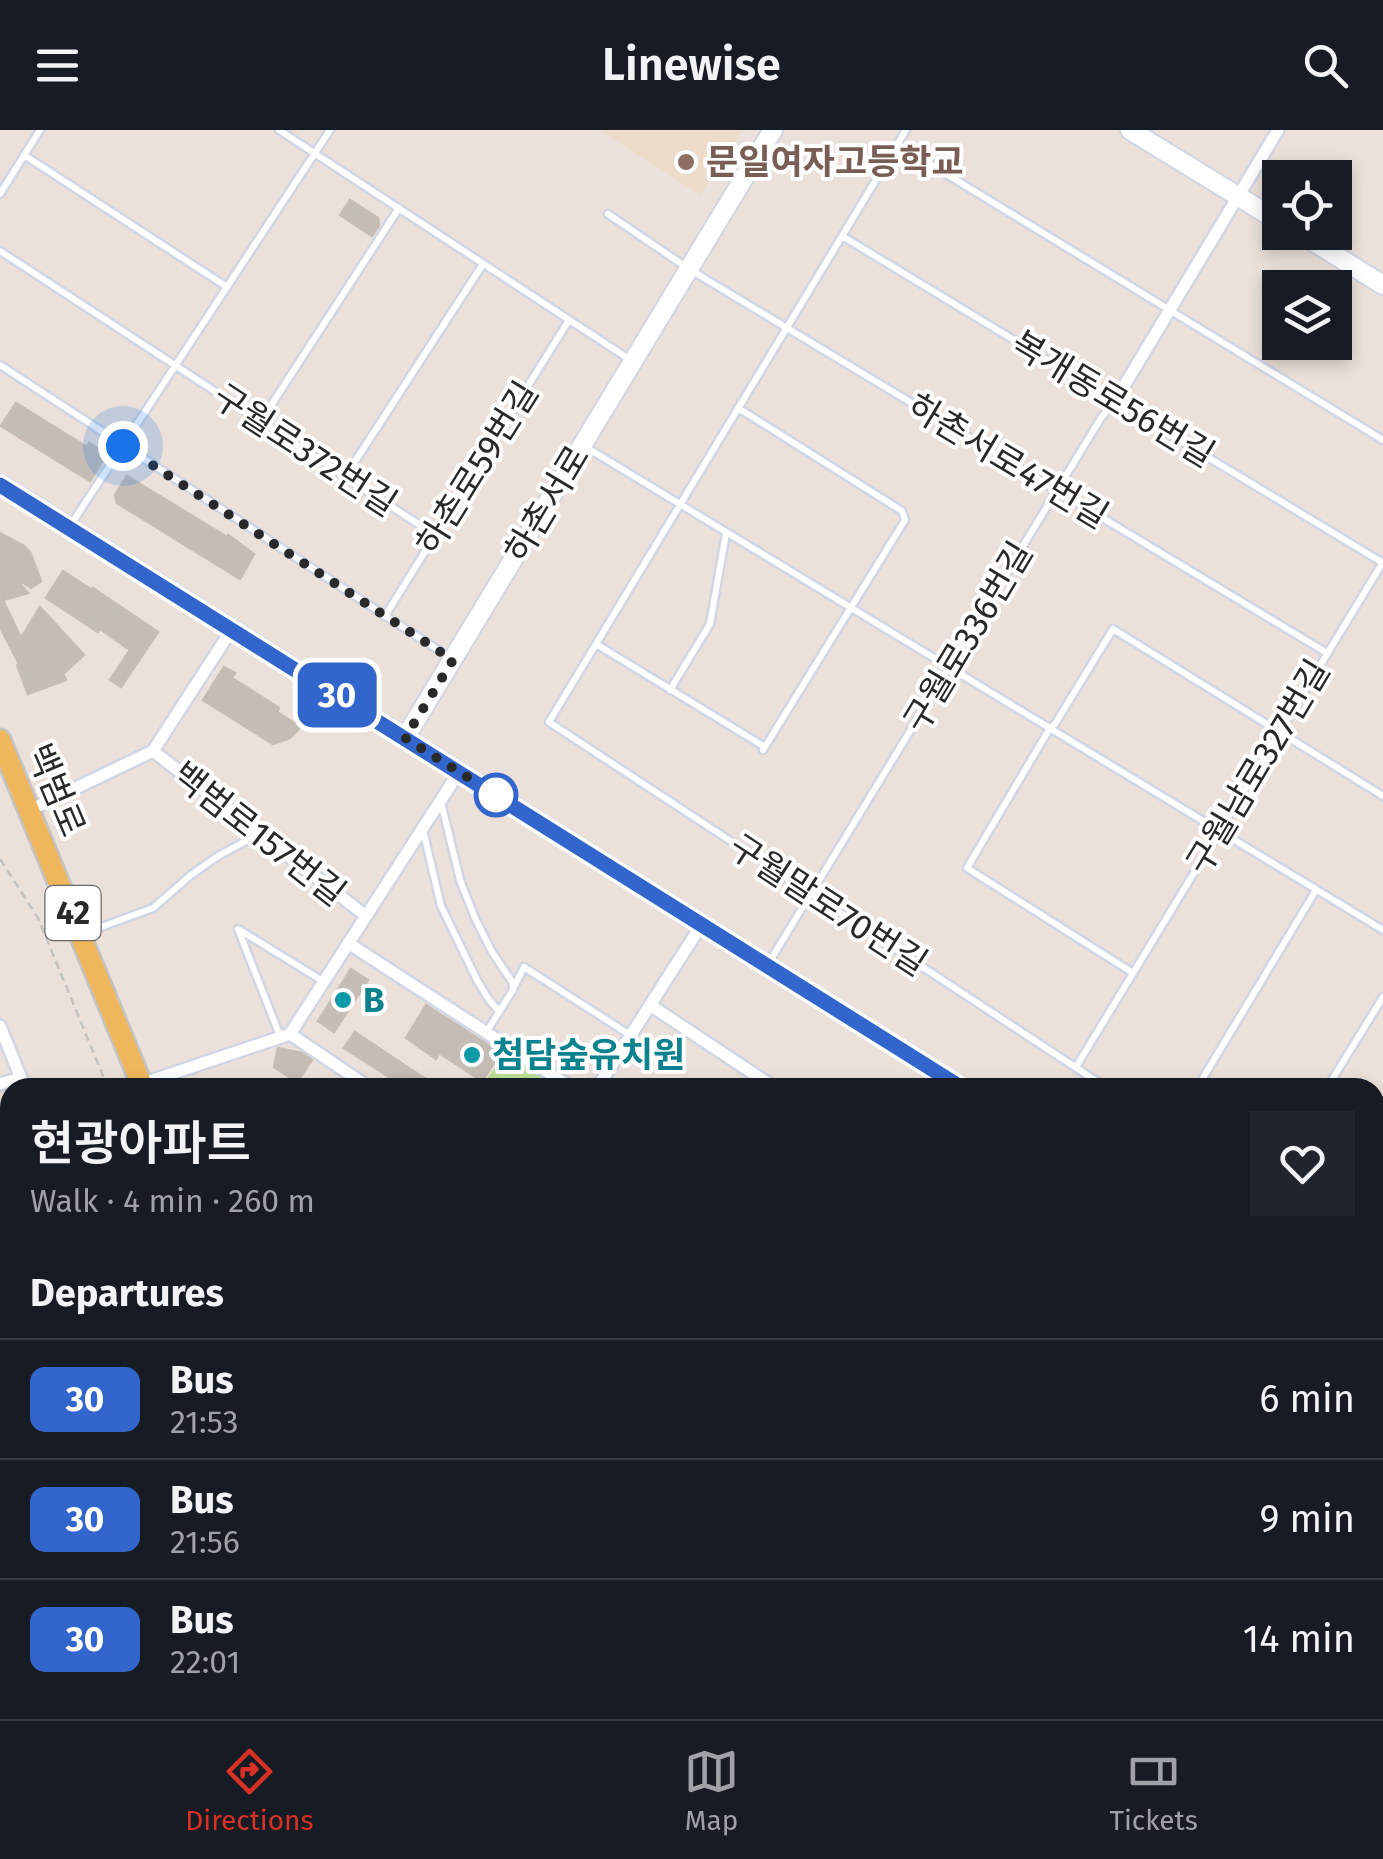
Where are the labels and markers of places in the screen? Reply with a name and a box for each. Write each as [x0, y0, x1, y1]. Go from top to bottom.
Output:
place label: 문일여자고등학교 [706, 141, 964, 183]
marker: 문일여자고등학교 [675, 151, 697, 173]
unlabelled marker [475, 774, 517, 816]
place label: B [363, 979, 385, 1021]
marker: B [332, 989, 354, 1011]
place label: 첨담숲유치원 [492, 1034, 685, 1076]
marker: 첨담숲유치원 [461, 1044, 483, 1066]

